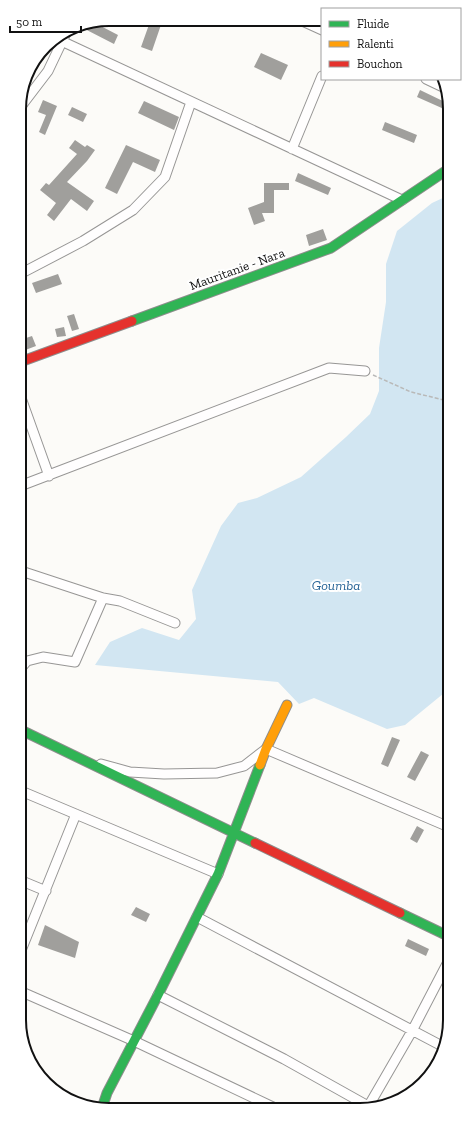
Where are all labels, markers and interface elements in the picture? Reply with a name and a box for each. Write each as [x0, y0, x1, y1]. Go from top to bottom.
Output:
scale bar [10, 8, 81, 34]
legend [321, 8, 461, 80]
text: 50 m [16, 15, 43, 29]
text: Fluide [357, 17, 390, 31]
text: Ralenti [357, 37, 394, 51]
text: Bouchon [357, 57, 403, 71]
street label: Mauritanie - Nara [187, 245, 287, 293]
water label: Goumba [312, 577, 360, 594]

